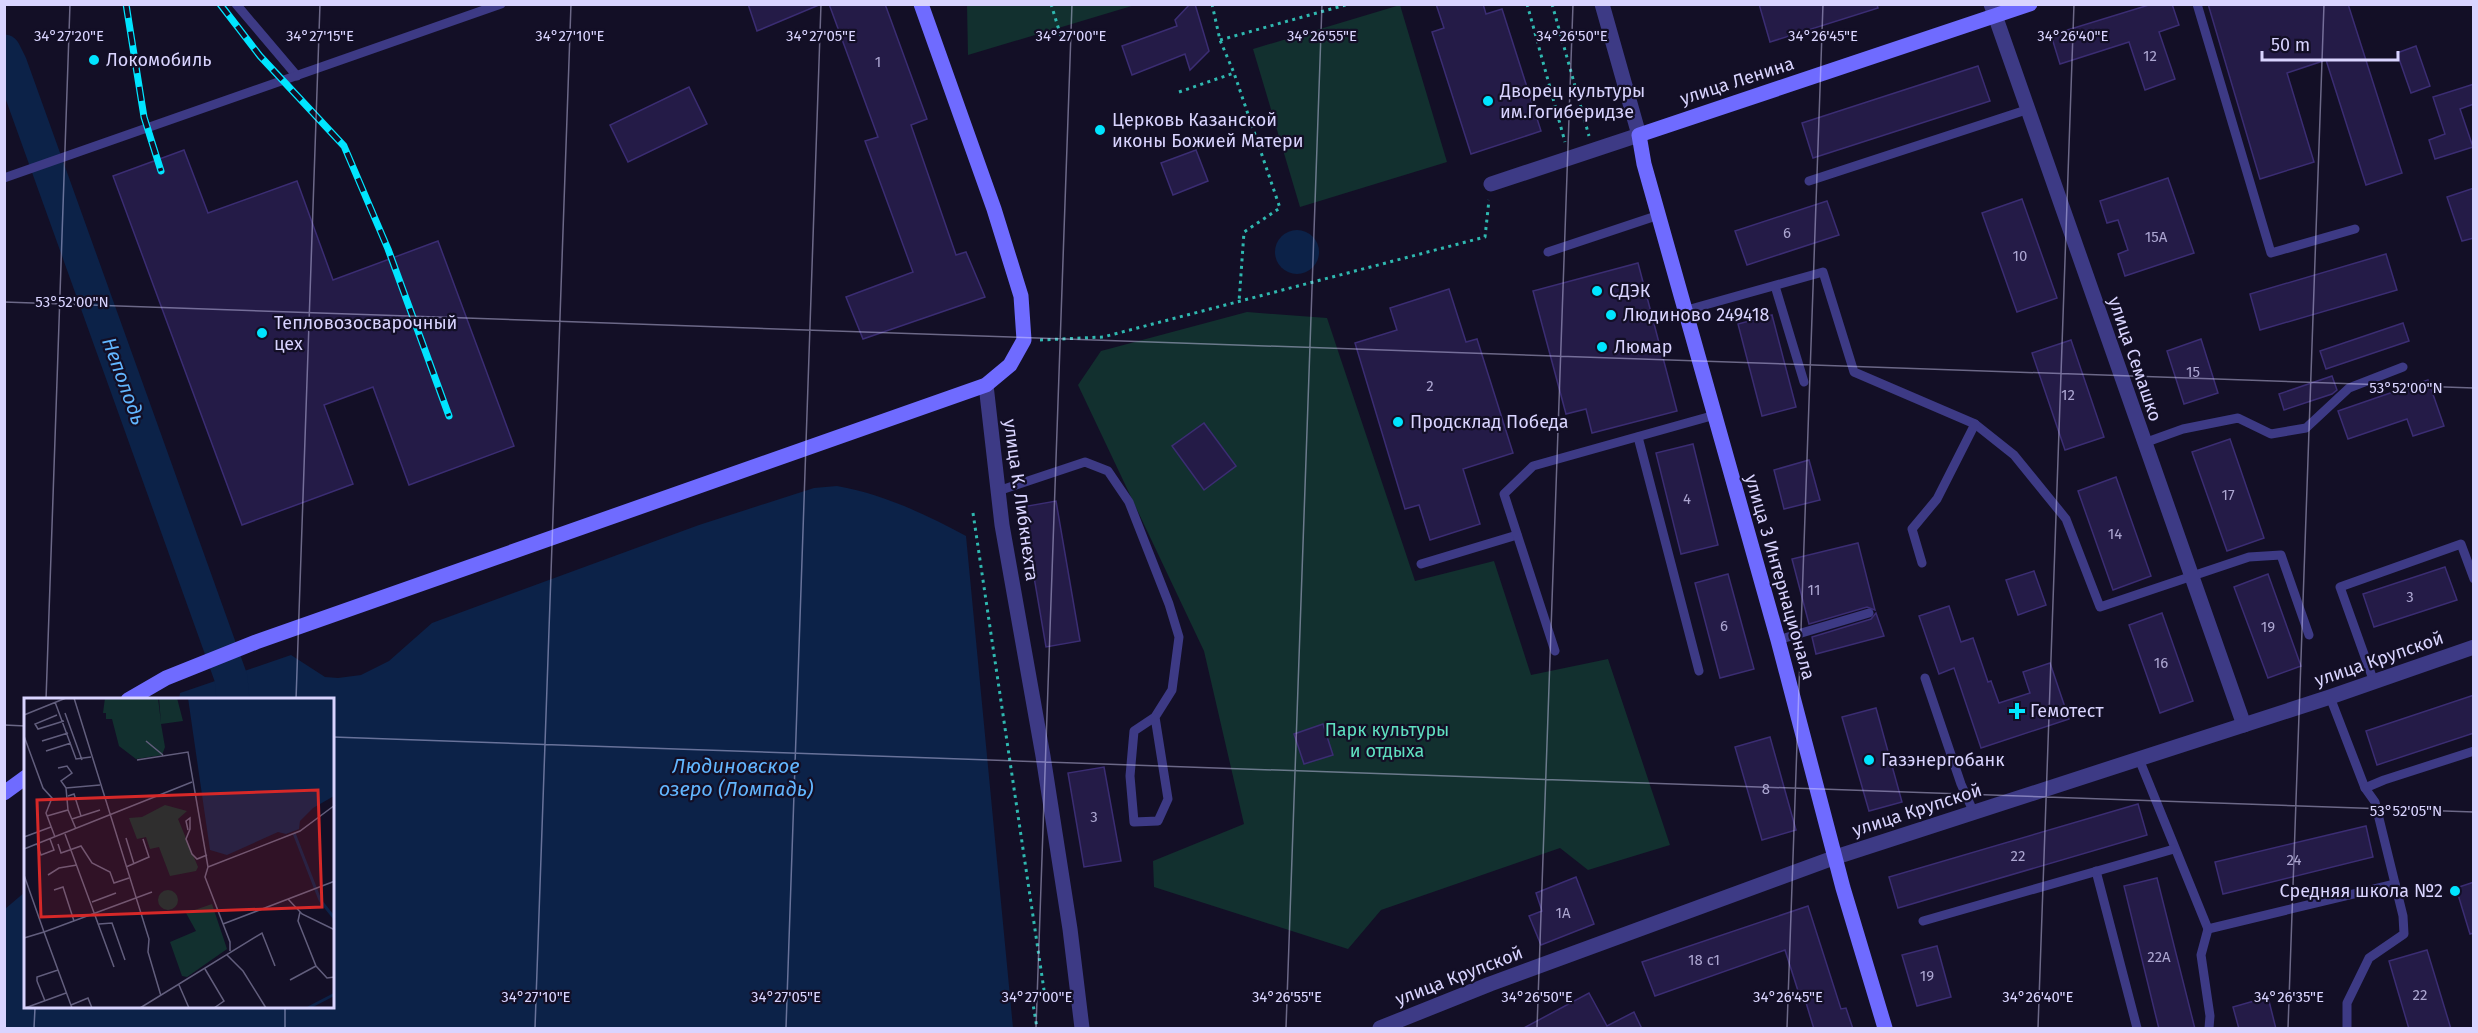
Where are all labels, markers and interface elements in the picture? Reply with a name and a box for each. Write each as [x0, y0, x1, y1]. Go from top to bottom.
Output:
scale bar [2262, 24, 2398, 62]
text: 34°27'20"E [34, 27, 104, 45]
text: 34°27'15"E [286, 27, 354, 45]
text: 34°27'10"E [535, 27, 605, 45]
text: 34°27'05"E [786, 27, 856, 45]
text: 34°27'00"E [1035, 27, 1107, 45]
text: 34°26'55"E [1287, 27, 1357, 45]
text: 34°26'50"E [1536, 27, 1608, 45]
text: 34°26'45"E [1788, 27, 1858, 45]
text: 34°26'40"E [2037, 27, 2109, 45]
text: 50 m [2271, 34, 2310, 56]
house number: 12 [2143, 47, 2157, 65]
place label: Локомобиль [106, 49, 212, 71]
street label: улица Ленина [1677, 52, 1797, 110]
marker: Локомобиль [87, 53, 101, 67]
house number: 1 [875, 53, 881, 71]
place label: Дворец культуры им.Гогиберидзе [1499, 80, 1645, 123]
marker: Дворец культуры им.Гогиберидзе [1481, 94, 1495, 108]
place label: Церковь Казанской иконы Божией Матери [1112, 109, 1303, 152]
marker: Церковь Казанской иконы Божией Матери [1093, 123, 1107, 137]
house number: 6 [1783, 224, 1791, 242]
house number: 15А [2145, 228, 2168, 246]
house number: 10 [2013, 247, 2027, 265]
place label: СДЭК [1609, 280, 1651, 302]
marker: СДЭК [1590, 284, 1604, 298]
text: 53°52'00"N [35, 293, 109, 311]
street label: улица Семашко [2103, 294, 2167, 424]
place label: Людиново 249418 [1623, 304, 1769, 326]
marker: Людиново 249418 [1604, 308, 1618, 322]
place label: Тепловозосварочный цех [274, 312, 457, 355]
marker: Тепловозосварочный цех [255, 326, 269, 340]
water label: Неполодь [97, 334, 151, 428]
place label: Люмар [1614, 336, 1673, 358]
marker: Люмар [1595, 340, 1609, 354]
house number: 15 [2186, 363, 2200, 381]
house number: 2 [1426, 377, 1434, 395]
text: 53°52'00"N [2369, 379, 2443, 397]
house number: 12 [2061, 386, 2075, 404]
place label: Продсклад Победа [1410, 411, 1569, 433]
marker: Продсклад Победа [1391, 415, 1405, 429]
street label: улица К. Либкнехта [999, 418, 1043, 582]
street label: улица 3 Интернационала [1740, 472, 1820, 682]
house number: 17 [2221, 486, 2235, 504]
house number: 4 [1683, 490, 1691, 508]
house number: 14 [2108, 525, 2122, 543]
house number: 11 [1808, 581, 1820, 599]
house number: 3 [2406, 588, 2414, 606]
house number: 6 [1720, 617, 1728, 635]
house number: 19 [2261, 618, 2275, 636]
street label: улица Крупской [2312, 627, 2446, 691]
house number: 16 [2154, 654, 2168, 672]
inset map [24, 698, 334, 1009]
place label: Гемотест [2030, 700, 2104, 722]
marker: Гемотест [2008, 702, 2026, 720]
park label: Парк культуры и отдыха [1325, 719, 1449, 762]
place label: Газэнергобанк [1881, 749, 2005, 771]
marker: Газэнергобанк [1862, 753, 1876, 767]
water label: Людиновское озеро (Ломпадь) [659, 754, 813, 801]
street label: улица Крупской [1850, 779, 1984, 841]
house number: 8 [1762, 780, 1770, 798]
text: 53°52'05"N [2370, 802, 2442, 820]
house number: 3 [1090, 808, 1098, 826]
house number: 22 [2011, 847, 2025, 865]
house number: 24 [2286, 851, 2302, 869]
place label: Средняя школа №2 [2279, 880, 2443, 902]
marker: Средняя школа №2 [2448, 884, 2462, 898]
house number: 1А [1555, 904, 1571, 922]
street label: улица Крупской [1392, 942, 1526, 1010]
house number: 22А [2147, 948, 2171, 966]
house number: 18 с1 [1688, 951, 1720, 969]
house number: 19 [1920, 967, 1934, 985]
house number: 22 [2413, 986, 2427, 1004]
text: 34°27'10"E [501, 988, 571, 1006]
text: 34°27'05"E [751, 988, 821, 1006]
text: 34°27'00"E [1001, 988, 1073, 1006]
text: 34°26'55"E [1252, 988, 1322, 1006]
text: 34°26'50"E [1501, 988, 1573, 1006]
text: 34°26'45"E [1753, 988, 1823, 1006]
text: 34°26'40"E [2002, 988, 2074, 1006]
text: 34°26'35"E [2254, 988, 2324, 1006]

